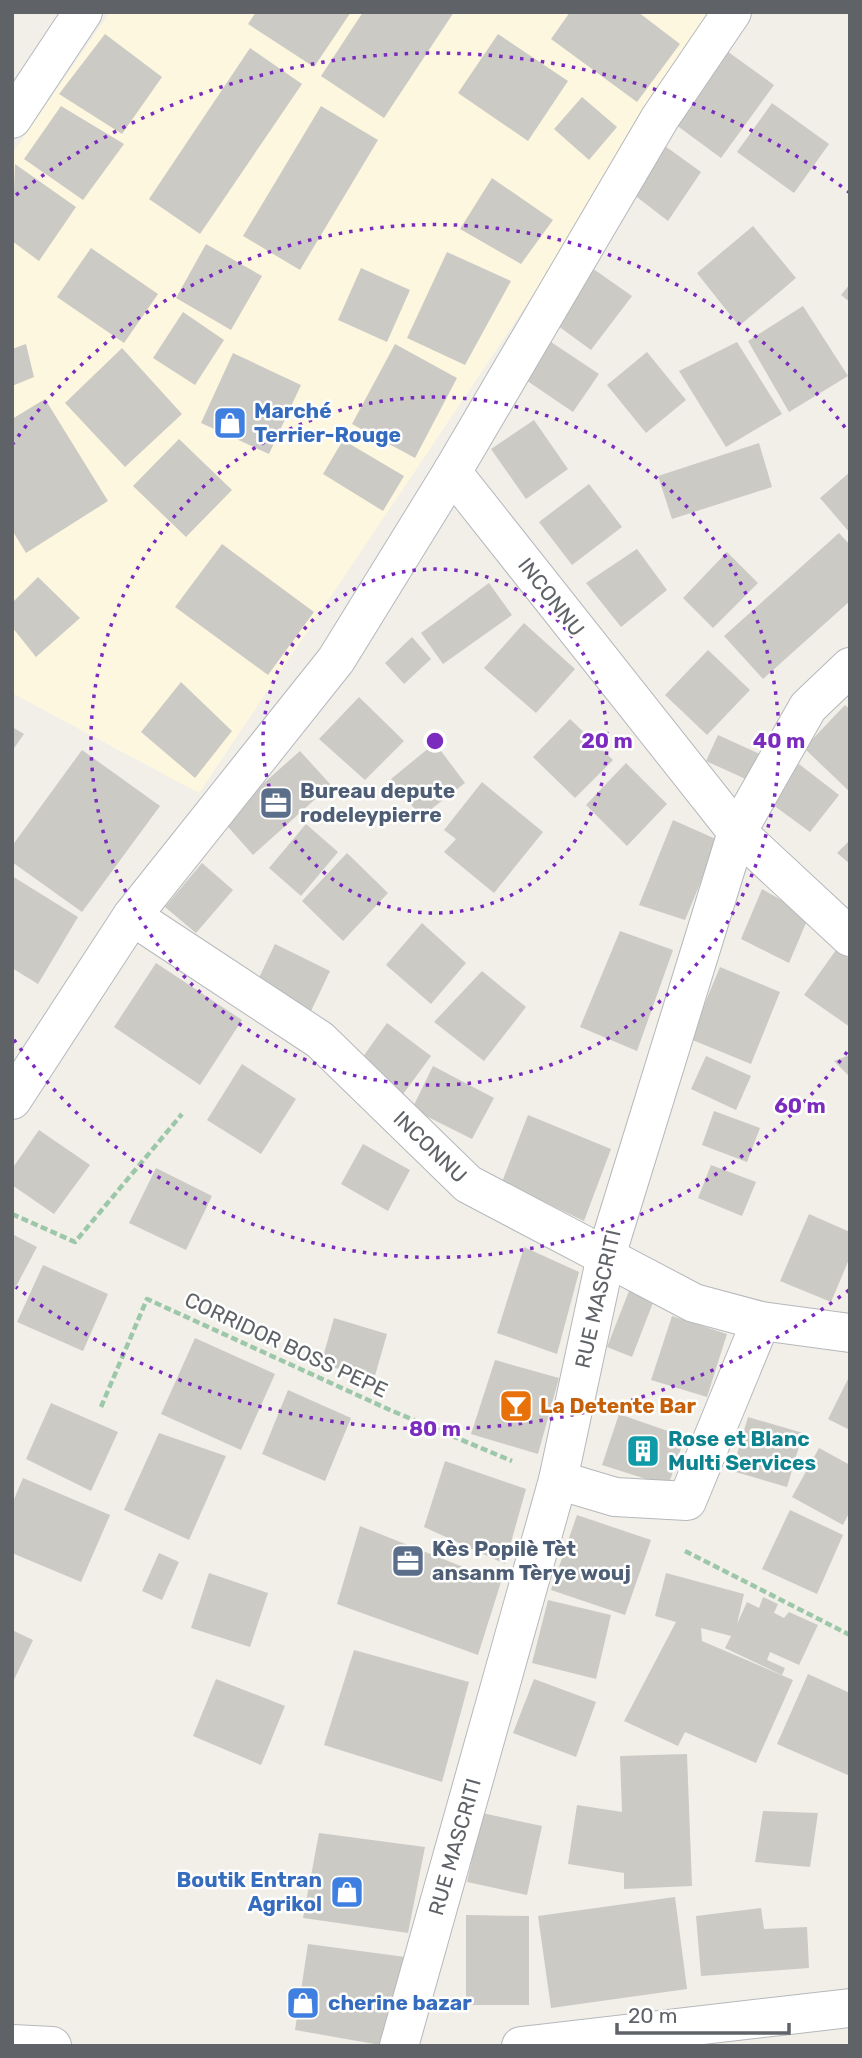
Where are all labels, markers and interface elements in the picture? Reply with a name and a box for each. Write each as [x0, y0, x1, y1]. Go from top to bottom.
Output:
place label: Marché Terrier-Rouge [254, 398, 401, 447]
shop icon: Marché Terrier-Rouge [211, 404, 249, 442]
street label: INCONNU [513, 553, 590, 641]
text: 20 m [581, 728, 633, 753]
text: 40 m [753, 728, 805, 753]
centre of rings [423, 729, 447, 753]
place label: Bureau depute rodeleypierre [300, 778, 455, 827]
office icon: Bureau depute rodeleypierre [257, 784, 295, 822]
text: 60 m [774, 1093, 826, 1118]
street label: INCONNU [388, 1106, 472, 1188]
street label: RUE MASCRITI [569, 1227, 626, 1371]
street label: CORRIDOR BOSS PEPE [181, 1287, 392, 1403]
bar icon: La Detente Bar [497, 1387, 535, 1425]
place label: La Detente Bar [540, 1393, 696, 1418]
text: 80 m [409, 1416, 461, 1441]
place label: Rose et Blanc Multi Services [668, 1426, 816, 1475]
building icon: Rose et Blanc Multi Services [624, 1432, 662, 1470]
place label: Kès Popilè Tèt ansanm Tèrye wouj [432, 1536, 631, 1585]
office icon: Kès Popilè Tèt ansanm Tèrye wouj [389, 1542, 427, 1580]
street label: RUE MASCRITI [423, 1775, 486, 1918]
place label: Boutik Entran Agrikol [177, 1867, 322, 1916]
shop icon: Boutik Entran Agrikol [328, 1873, 366, 1911]
shop icon: cherine bazar [284, 1984, 322, 2022]
place label: cherine bazar [328, 1990, 472, 2015]
scale bar [617, 1992, 788, 2036]
text: 20 m [628, 2003, 677, 2028]

